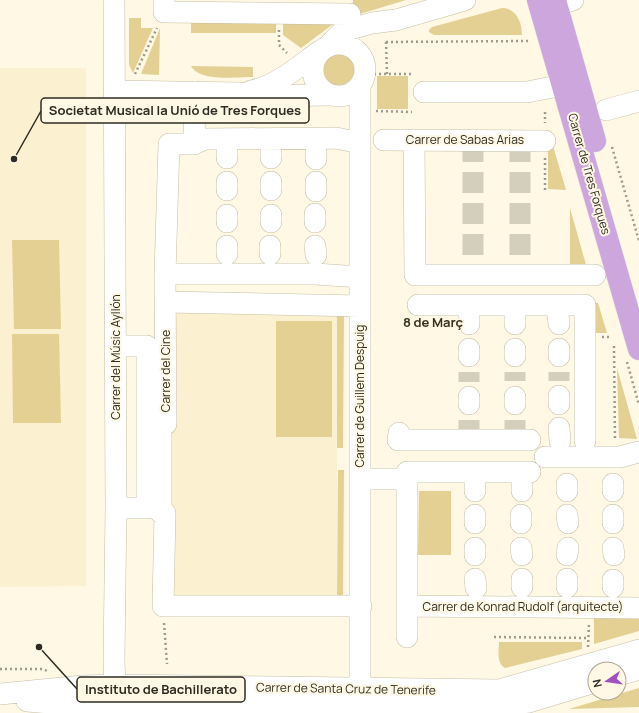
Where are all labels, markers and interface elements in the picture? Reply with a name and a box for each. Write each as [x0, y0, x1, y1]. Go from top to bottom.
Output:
callout: Societat Musical la Unió de Tres Forques [41, 98, 309, 123]
text: Societat Musical la Unió de Tres Forques [49, 101, 301, 119]
street label: Carrer de Tres Forques [564, 111, 615, 236]
street label: Carrer de Sabas Arias [406, 131, 524, 148]
street label: Carrer del Músic Ayllón [107, 294, 124, 420]
district label: 8 de Març [403, 313, 464, 331]
street label: Carrer de Guillem Despuig [351, 325, 368, 467]
street label: Carrer del Cine [157, 330, 174, 412]
street label: Carrer de Konrad Rudolf (arquitecte) [423, 598, 623, 615]
north arrow [587, 661, 627, 701]
callout: Instituto de Bachillerato [77, 677, 245, 702]
street label: Carrer de Santa Cruz de Tenerife [256, 678, 436, 699]
text: N [589, 678, 605, 689]
text: Instituto de Bachillerato [85, 680, 237, 698]

